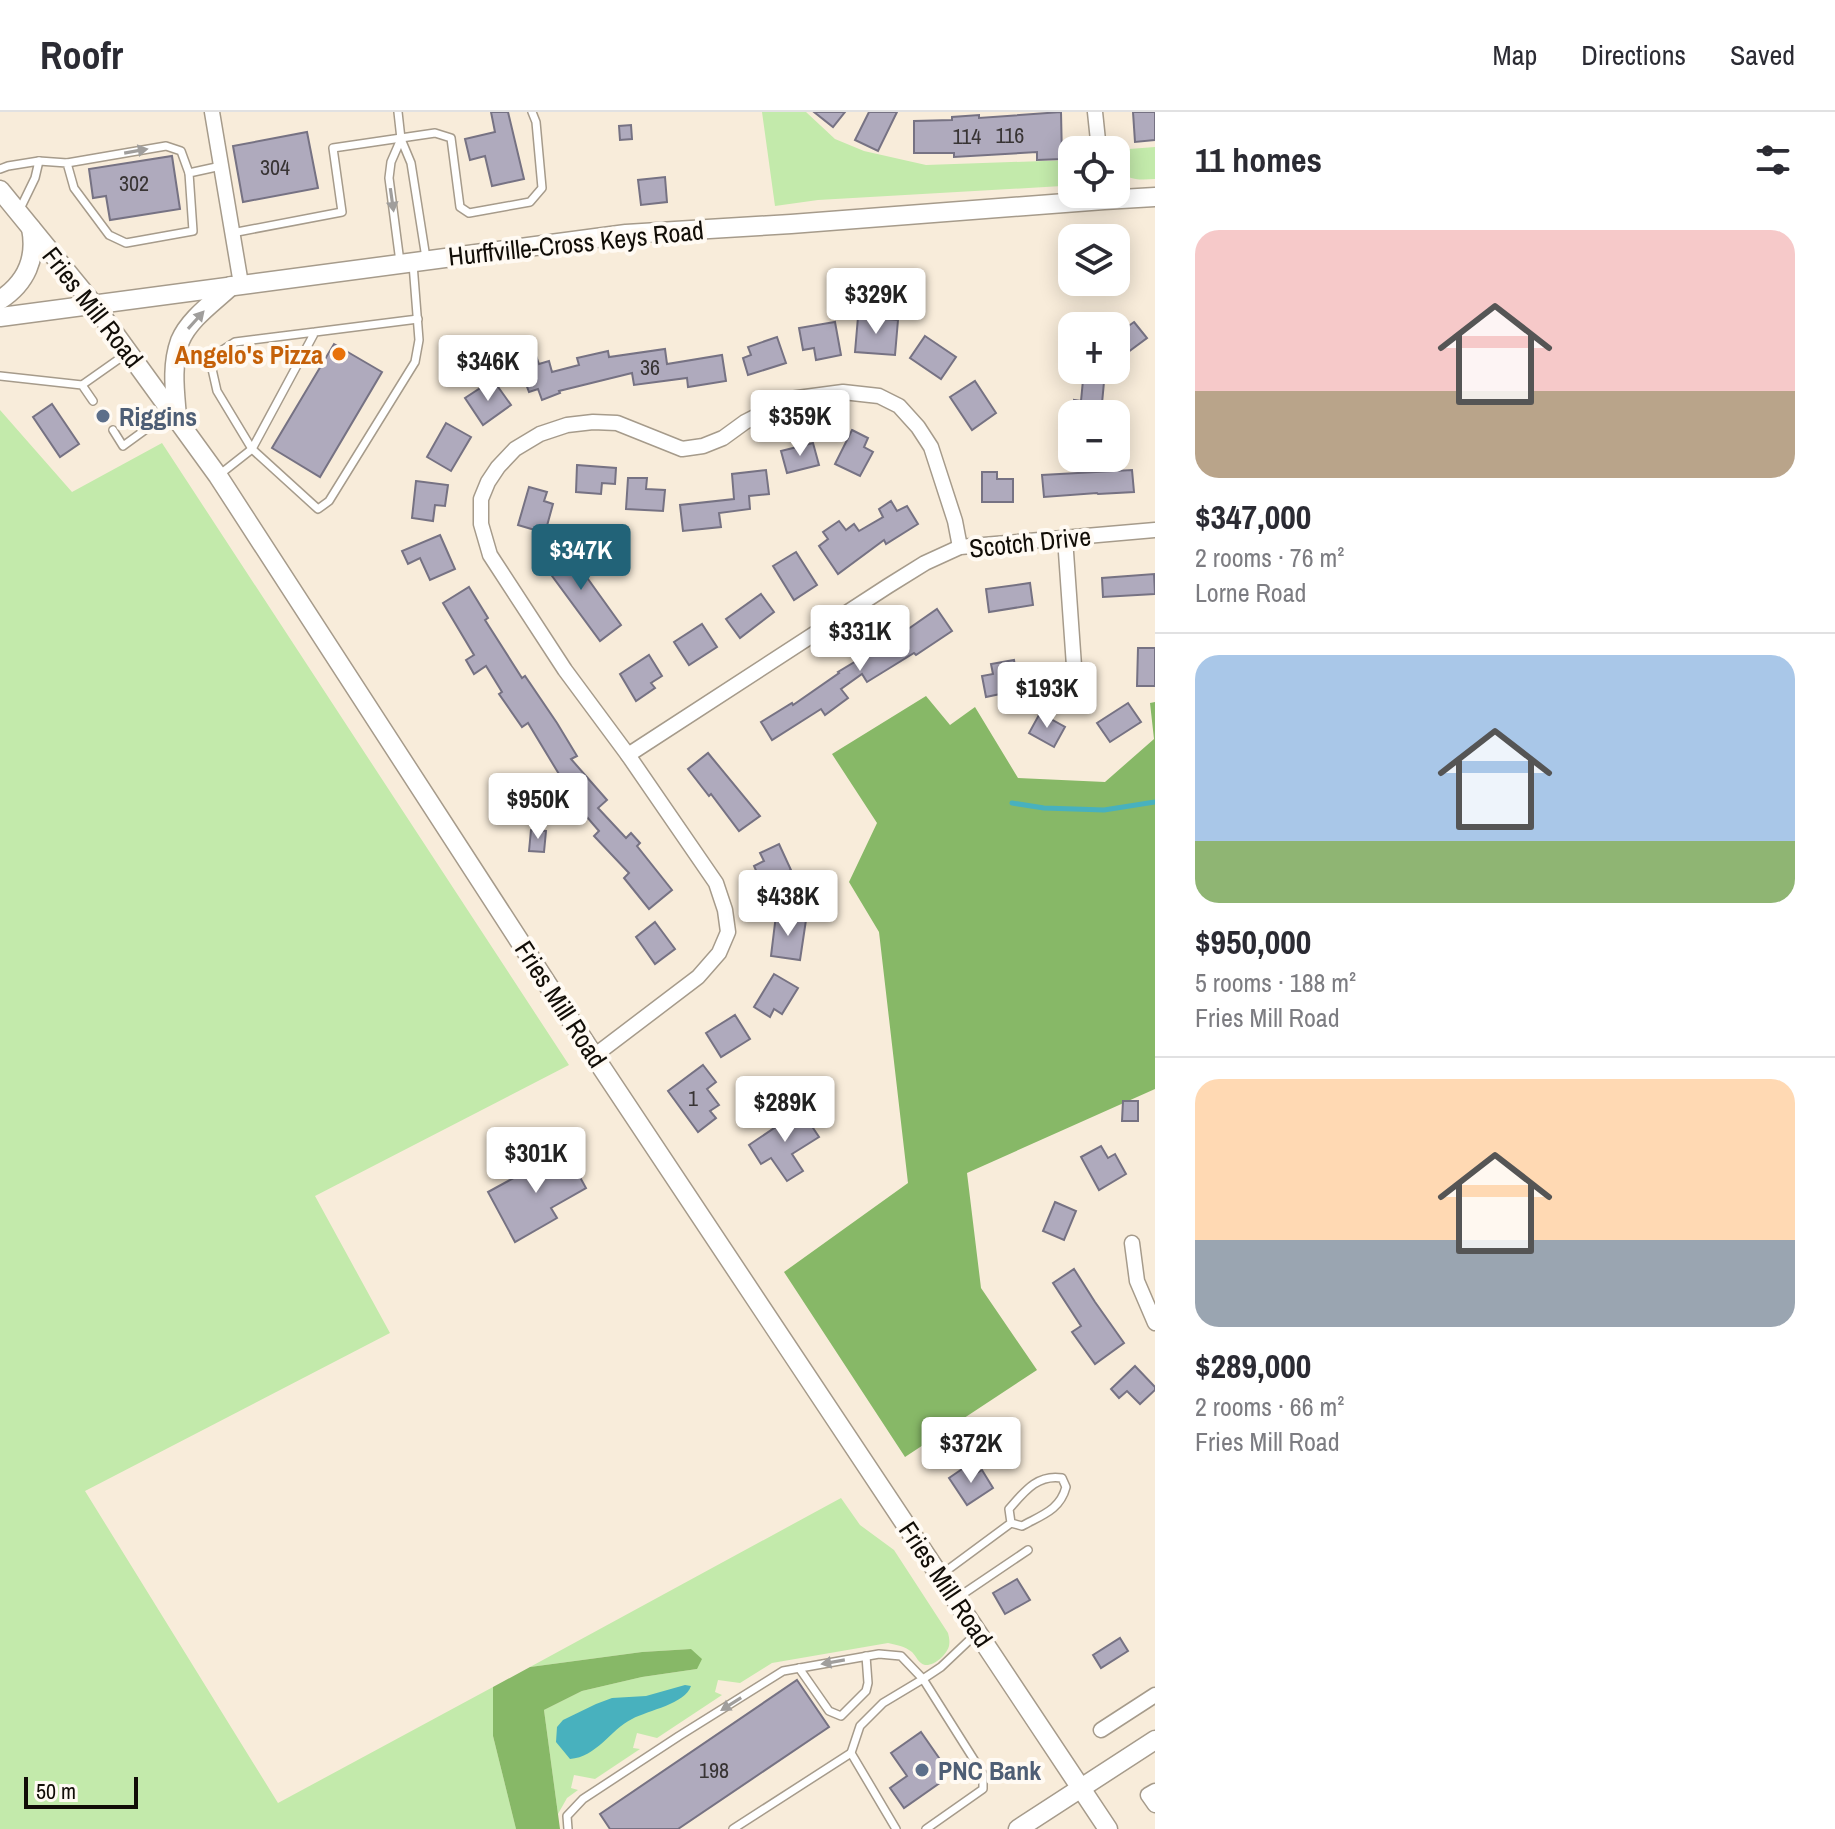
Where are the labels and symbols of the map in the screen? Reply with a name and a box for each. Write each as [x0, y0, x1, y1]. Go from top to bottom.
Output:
house number: 116 [996, 120, 1024, 150]
house number: 114 [953, 121, 981, 151]
one-way arrow [124, 144, 149, 157]
house number: 304 [260, 152, 290, 182]
house number: 302 [119, 168, 149, 198]
one-way arrow [386, 188, 399, 213]
street label: Hurffville-Cross Keys Road [447, 212, 705, 274]
street label: Fries Mill Road [35, 239, 151, 375]
pin: $329K [820, 268, 932, 336]
one-way arrow [187, 311, 205, 330]
pin: $346K [432, 335, 544, 403]
place label: Angelo's Pizza [175, 337, 323, 372]
marker: Angelo's Pizza [330, 345, 348, 363]
house number: 36 [640, 352, 660, 382]
pin: $359K [744, 390, 856, 458]
place label: Riggins [119, 399, 197, 434]
marker: Riggins [94, 407, 112, 425]
street label: Scotch Drive [967, 518, 1093, 566]
pin: $347K [525, 524, 637, 592]
pin: $331K [804, 605, 916, 673]
pin: $193K [991, 662, 1103, 730]
pin: $950K [482, 773, 594, 841]
pin: $438K [732, 870, 844, 938]
street label: Fries Mill Road [507, 934, 615, 1074]
pin: $289K [729, 1076, 841, 1144]
house number: 1 [688, 1083, 698, 1113]
pin: $301K [480, 1127, 592, 1195]
pin: $372K [915, 1417, 1027, 1485]
street label: Fries Mill Road [891, 1514, 1001, 1654]
one-way arrow [820, 1657, 845, 1669]
one-way arrow [720, 1696, 742, 1710]
place label: PNC Bank [938, 1753, 1041, 1788]
house number: 198 [699, 1755, 729, 1785]
marker: PNC Bank [913, 1761, 931, 1779]
scale bar [24, 1773, 138, 1809]

